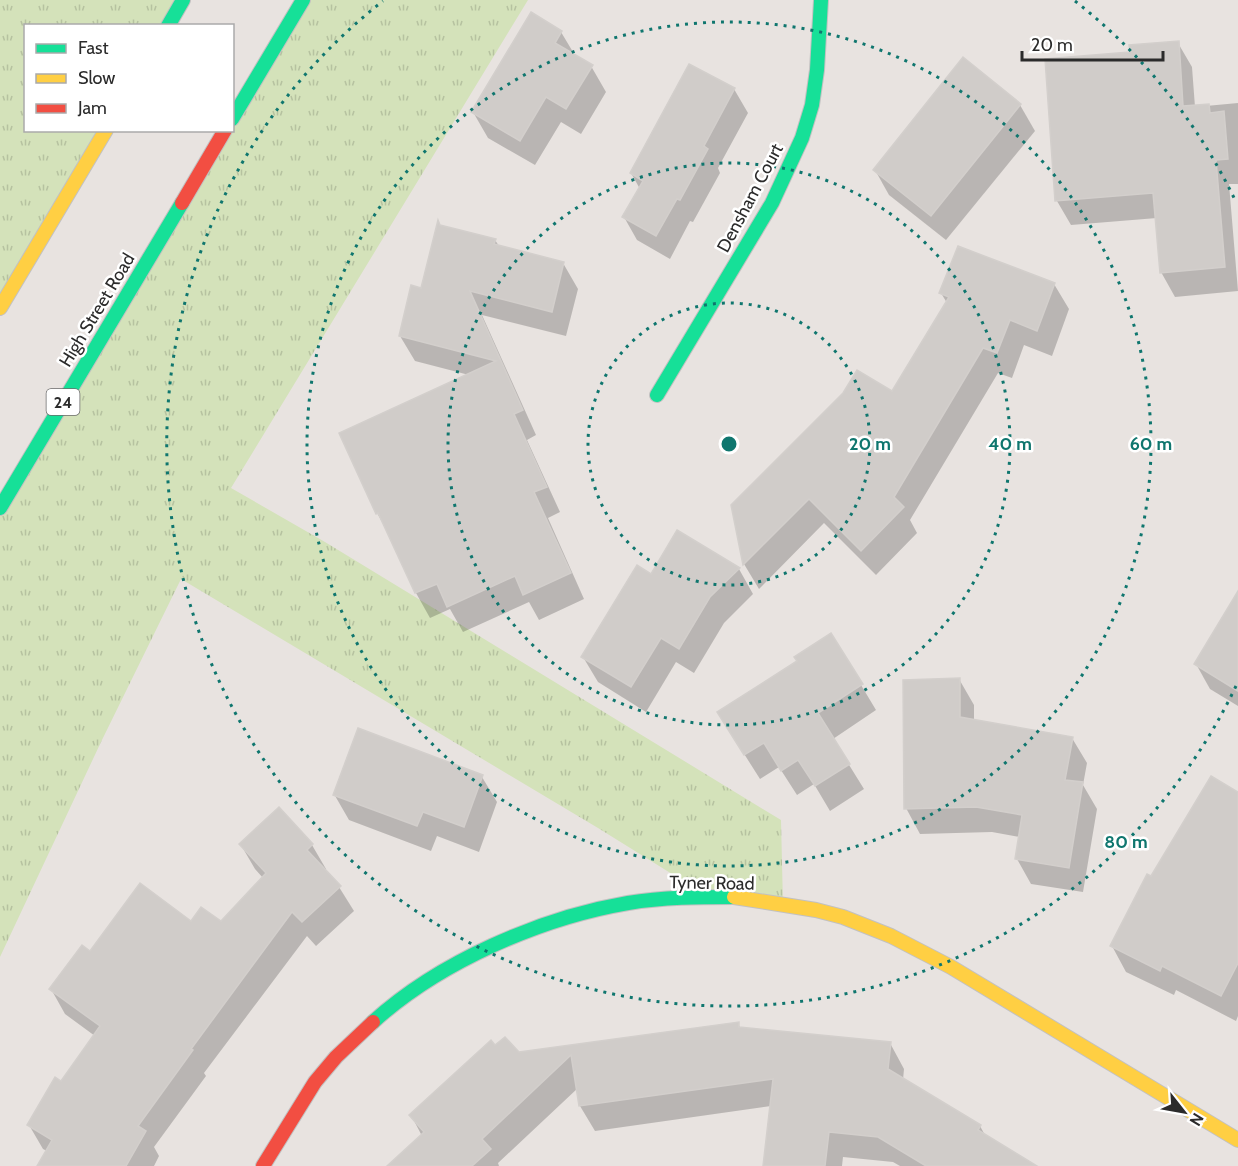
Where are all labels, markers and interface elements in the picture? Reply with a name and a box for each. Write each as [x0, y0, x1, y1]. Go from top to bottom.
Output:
legend [24, 24, 234, 132]
scale bar [1022, 24, 1163, 62]
text: 20 m [1031, 34, 1073, 56]
text: Fast [78, 37, 109, 59]
text: Slow [78, 67, 115, 89]
text: Jam [77, 97, 107, 119]
street label: Densham Court [712, 140, 788, 256]
street label: High Street Road [54, 249, 140, 371]
road number: 24 [46, 389, 80, 415]
text: 20 m [849, 433, 891, 455]
text: 40 m [988, 433, 1032, 455]
text: 60 m [1130, 433, 1172, 455]
centre of rings [719, 434, 739, 454]
text: 80 m [1104, 831, 1148, 853]
street label: Tyner Road [669, 871, 755, 895]
north arrow [1154, 1082, 1214, 1142]
text: N [1185, 1110, 1207, 1129]

